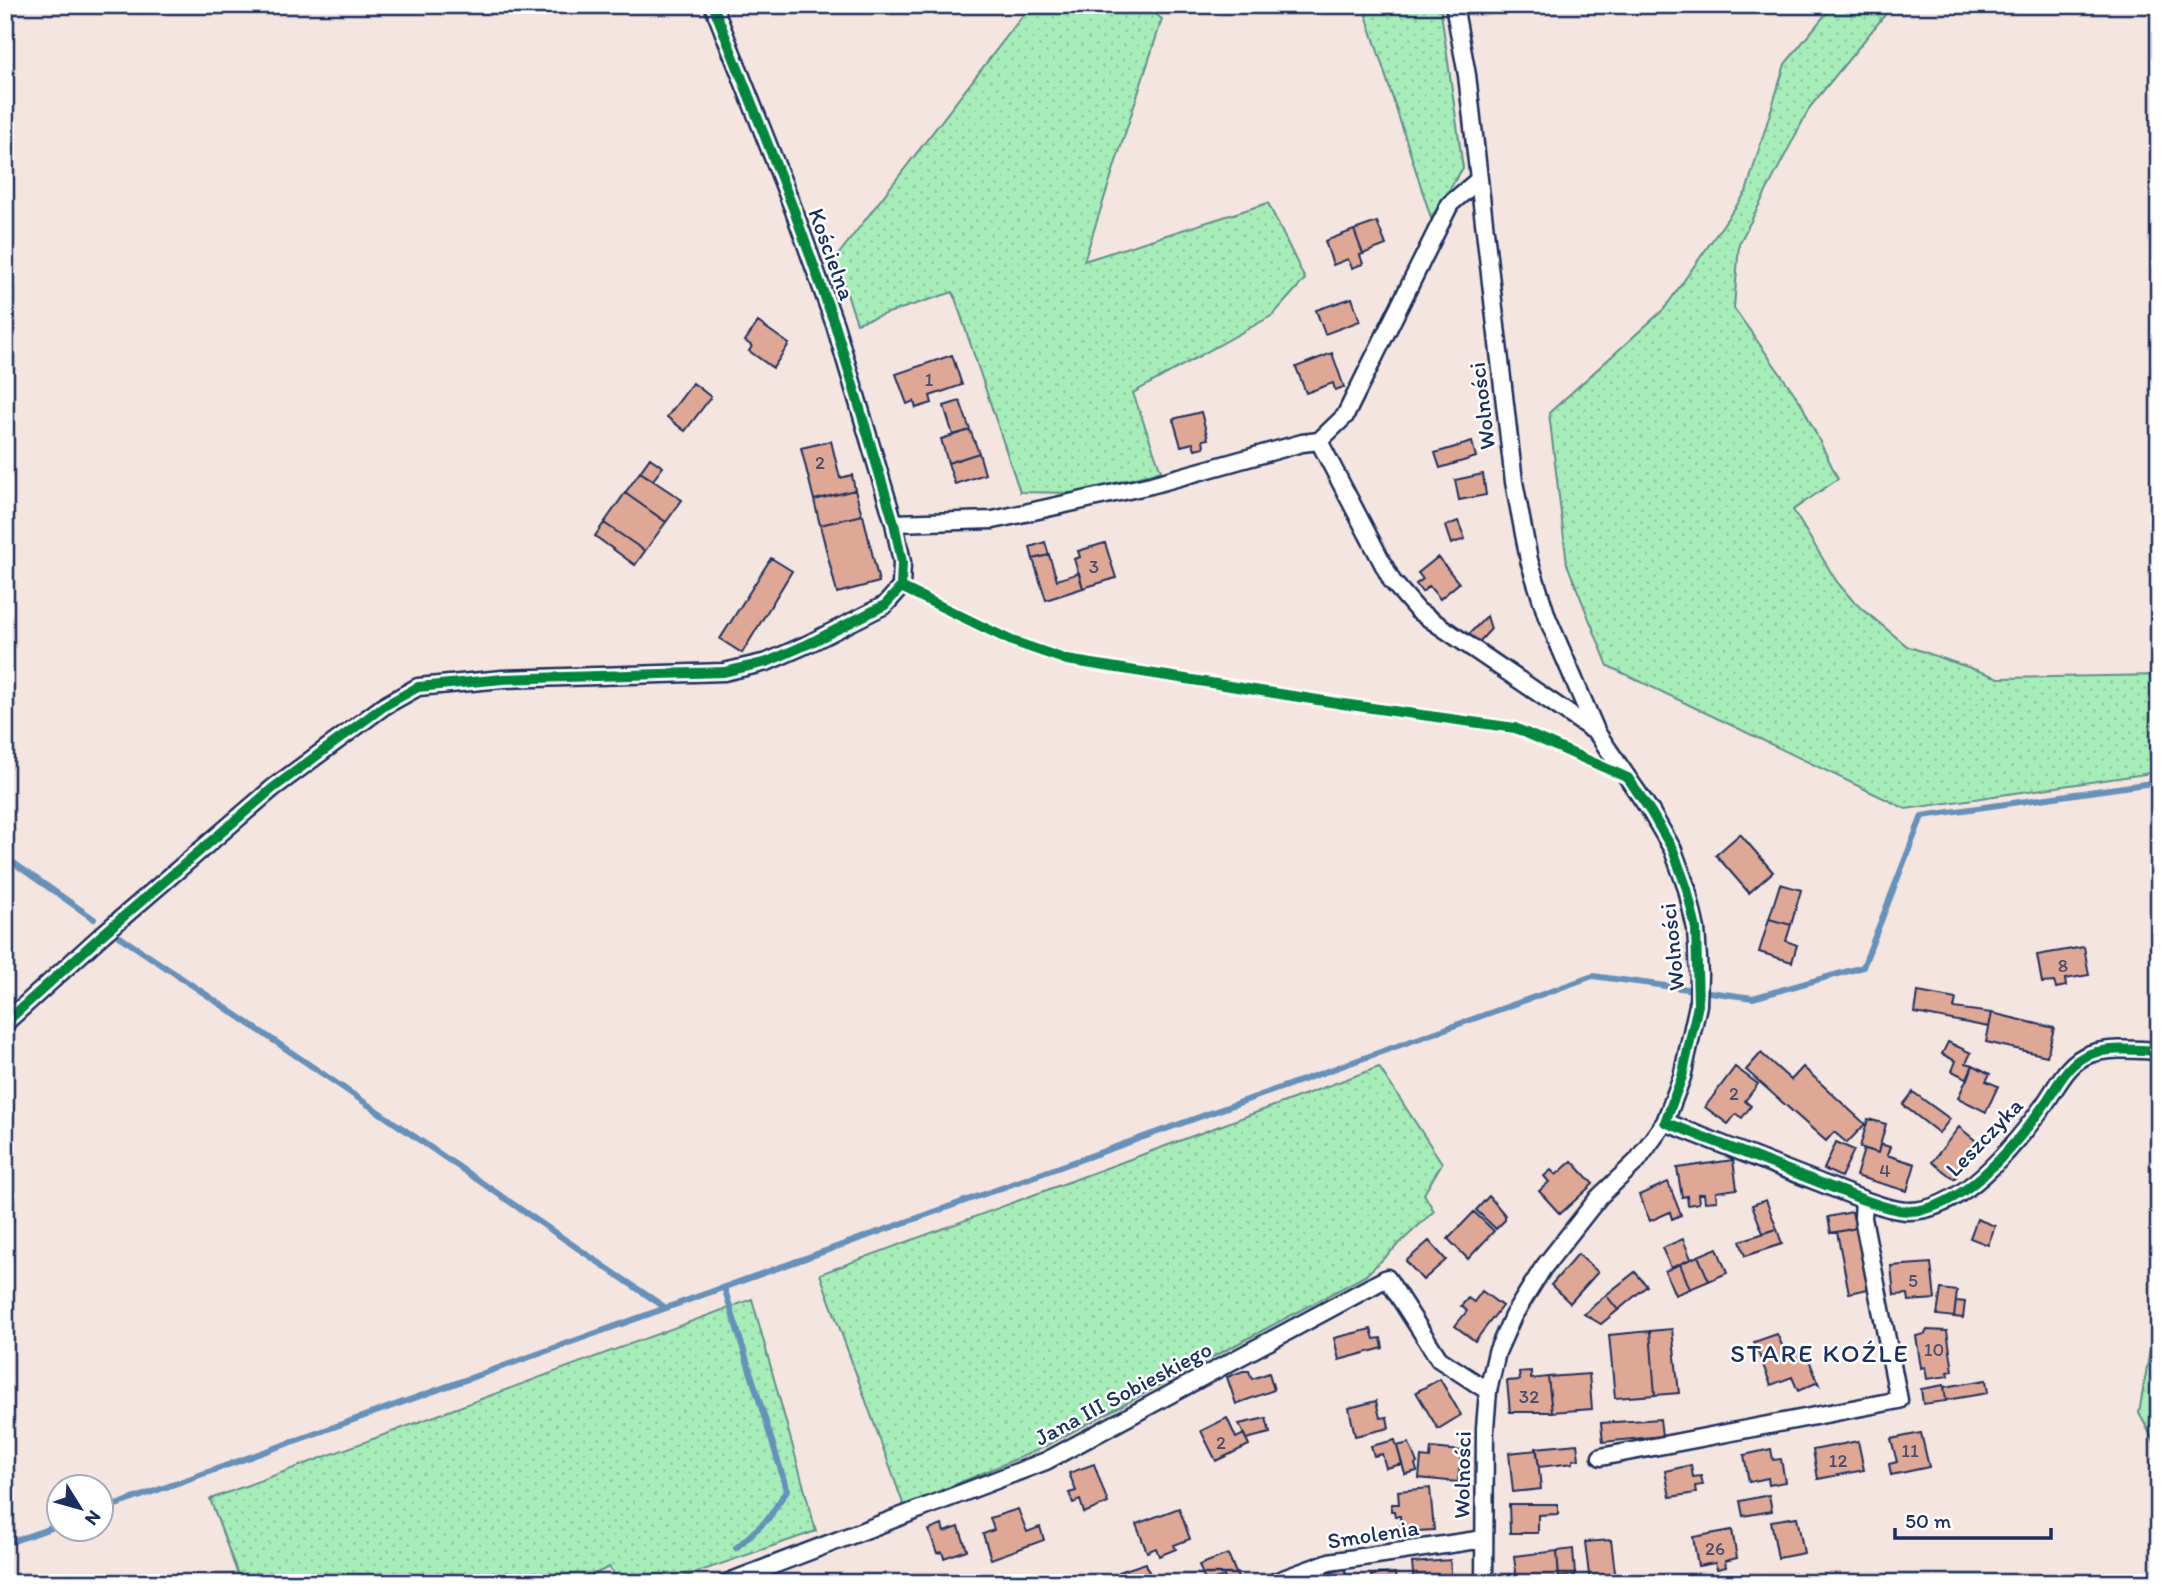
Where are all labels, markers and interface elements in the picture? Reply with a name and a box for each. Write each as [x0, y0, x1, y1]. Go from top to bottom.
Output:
street label: Kościelna [802, 204, 862, 304]
street label: Wolności [1463, 361, 1501, 451]
house number: 1 [925, 368, 934, 391]
house number: 2 [815, 451, 825, 474]
house number: 3 [1089, 555, 1099, 578]
street label: Wolności [1653, 902, 1691, 992]
house number: 8 [2058, 954, 2068, 977]
house number: 2 [1729, 1082, 1739, 1105]
street label: Leszczyka [1939, 1092, 2029, 1182]
house number: 4 [1879, 1159, 1891, 1182]
house number: 5 [1908, 1269, 1918, 1292]
street label: Jana III Sobieskiego [1030, 1334, 1216, 1452]
district label: STARE KOŹLE [1730, 1337, 1910, 1369]
house number: 10 [1924, 1338, 1944, 1361]
house number: 32 [1519, 1385, 1539, 1408]
house number: 2 [1216, 1431, 1226, 1454]
street label: Wolności [1447, 1431, 1477, 1519]
house number: 11 [1901, 1439, 1919, 1462]
house number: 12 [1829, 1449, 1847, 1472]
north arrow [46, 1472, 116, 1542]
scale bar [1895, 1497, 2050, 1541]
text: N [80, 1506, 106, 1530]
text: 50 m [1905, 1508, 1952, 1533]
street label: Smolenia [1325, 1513, 1421, 1555]
house number: 26 [1705, 1537, 1725, 1560]

